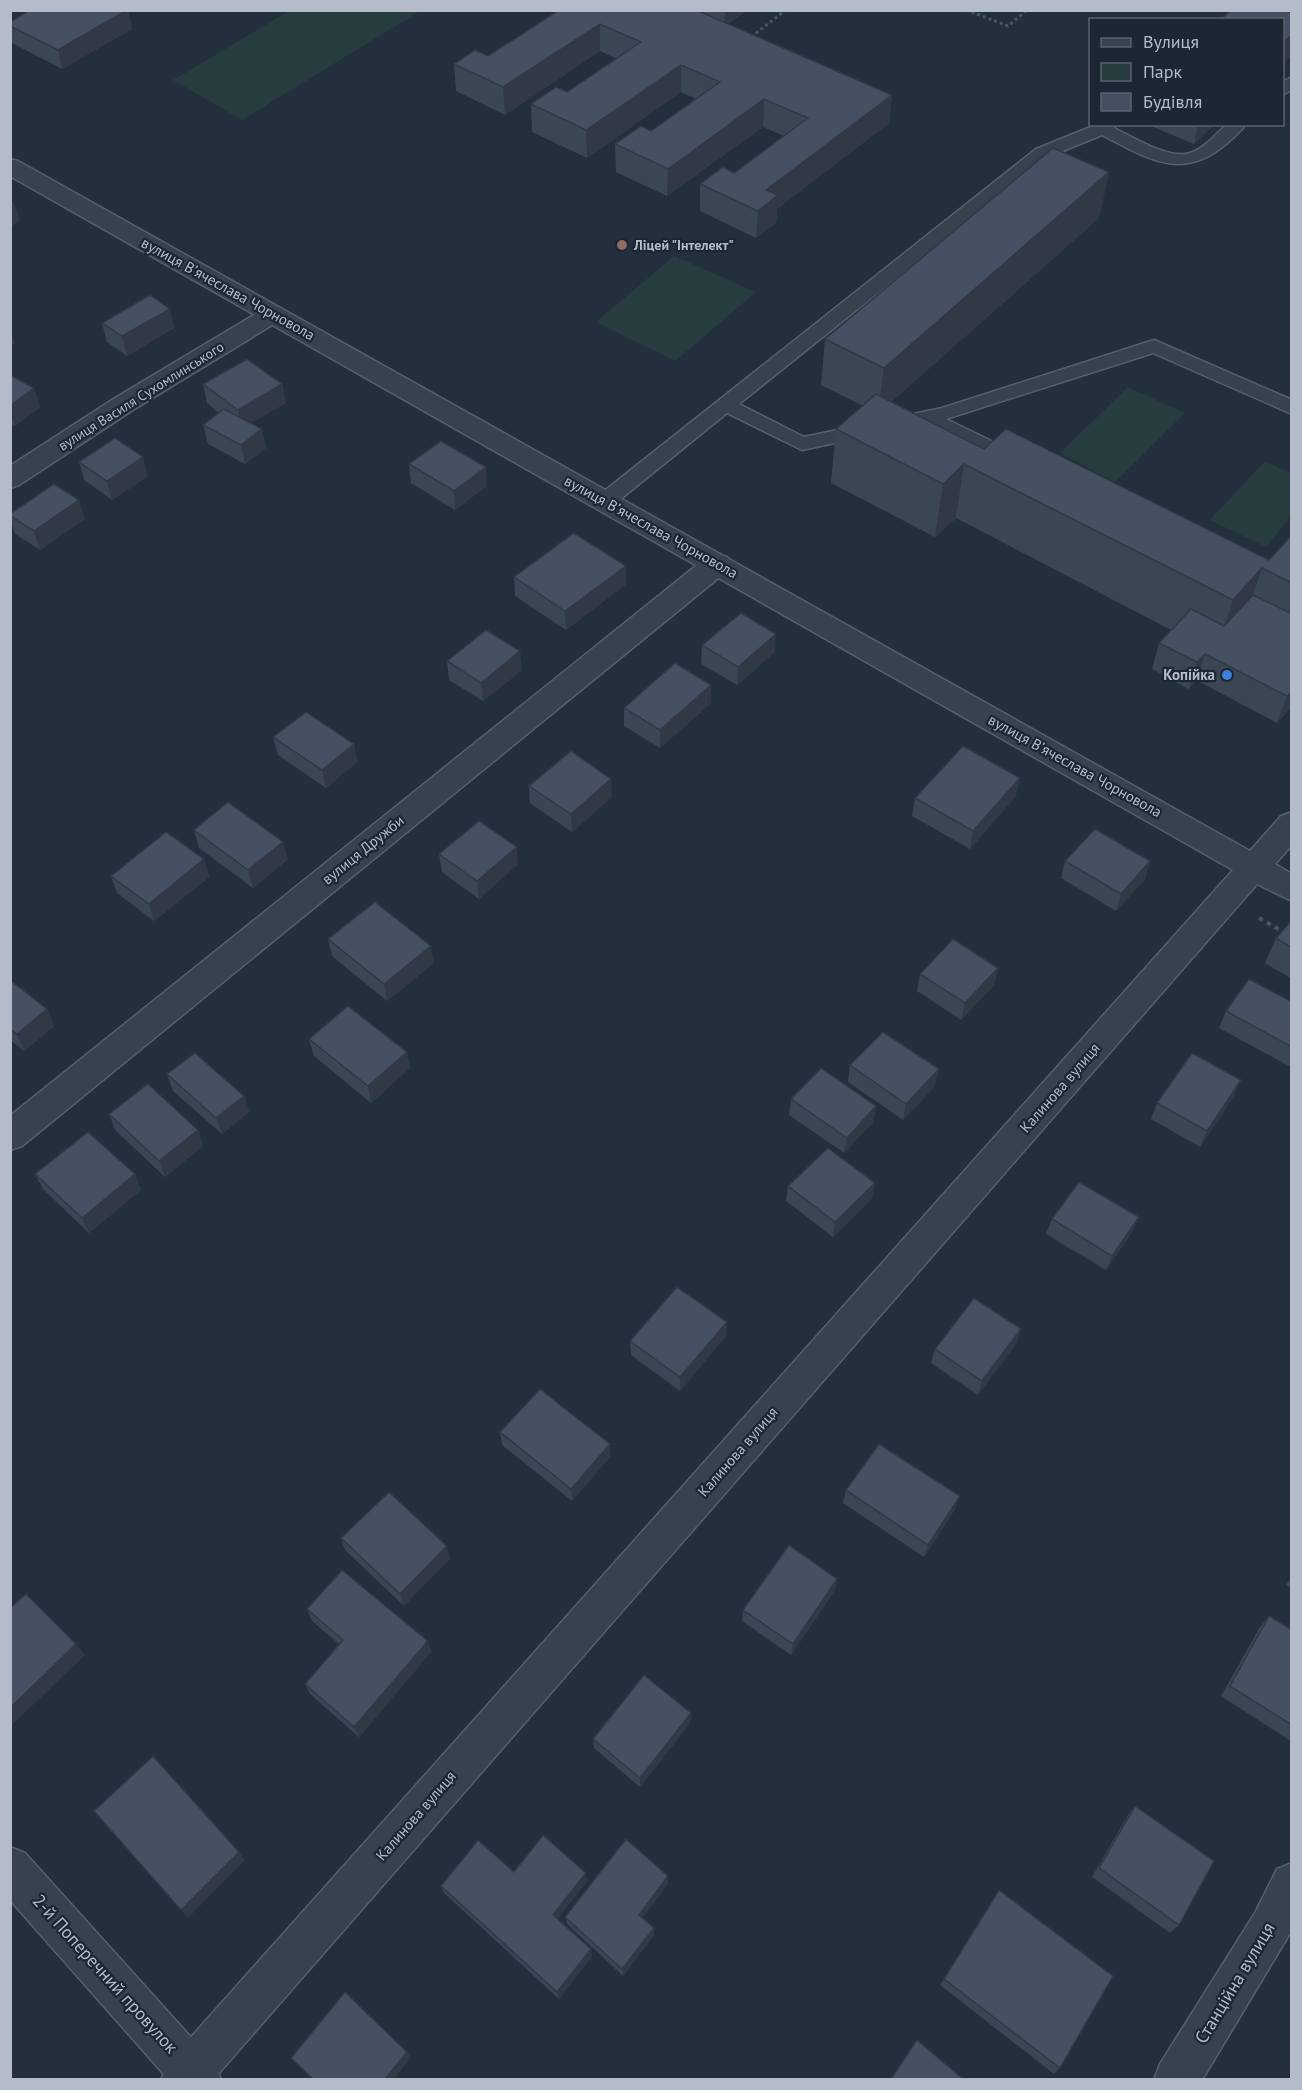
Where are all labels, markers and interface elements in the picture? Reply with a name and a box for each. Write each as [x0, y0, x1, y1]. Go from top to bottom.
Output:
legend [1089, 18, 1284, 126]
text: Вулиця [1143, 30, 1199, 53]
text: Парк [1143, 60, 1183, 83]
text: Будівля [1143, 90, 1202, 113]
street label: вулиця Вʼячеслава Чорновола [138, 233, 318, 344]
place label: Ліцей "Інтелект" [633, 236, 734, 254]
marker: Ліцей "Інтелект" [615, 238, 629, 252]
street label: вулиця Василя Сухомлинського [55, 338, 227, 454]
street label: вулиця Вʼячеслава Чорновола [561, 471, 741, 582]
place label: Копійка [1163, 665, 1215, 684]
marker: Копійка [1220, 668, 1234, 682]
street label: вулиця Вʼячеслава Чорновола [985, 710, 1165, 821]
street label: вулиця Дружби [318, 811, 408, 888]
street label: Калинова вулиця [1015, 1039, 1104, 1136]
street label: Калинова вулиця [693, 1403, 782, 1500]
street label: Калинова вулиця [371, 1767, 460, 1864]
street label: 2-й Поперечний провулок [28, 1889, 183, 2058]
street label: Станційна вулиця [1189, 1918, 1280, 2048]

